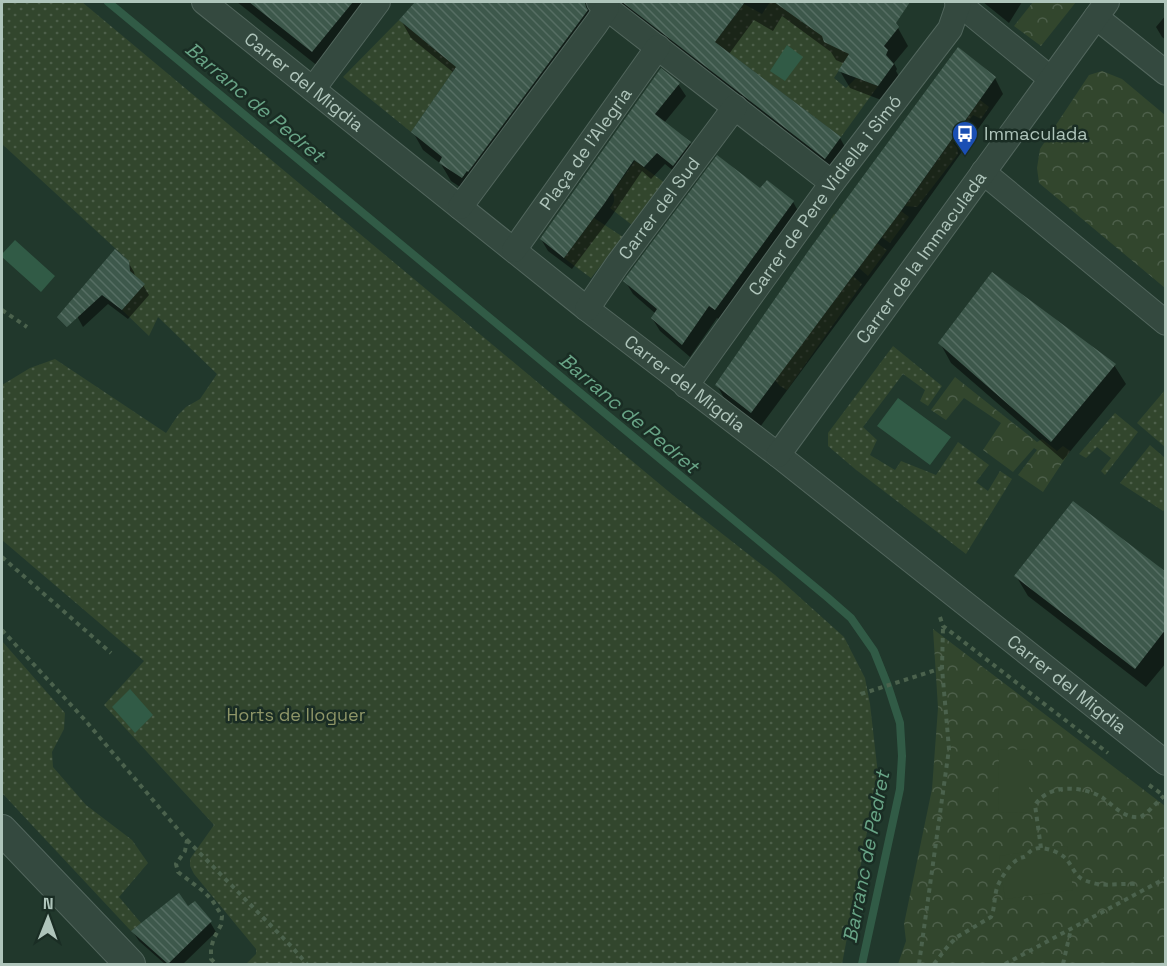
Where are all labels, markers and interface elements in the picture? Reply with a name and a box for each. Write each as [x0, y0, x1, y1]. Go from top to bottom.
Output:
street label: Carrer del Migdia [240, 27, 369, 136]
water label: Barranc de Pedret [180, 36, 332, 169]
street label: Plaça de l'Alegria [534, 83, 637, 214]
street label: Carrer de Pere Vidiella i Simó [743, 90, 906, 300]
bus stop icon: Immaculada [950, 119, 980, 157]
place label: Immaculada [984, 122, 1088, 145]
street label: Carrer del Sud [613, 152, 705, 264]
street label: Carrer de la Immaculada [851, 167, 991, 348]
street label: Carrer del Migdia [620, 330, 750, 437]
water label: Barranc de Pedret [554, 347, 706, 480]
street label: Carrer del Migdia [1003, 629, 1132, 738]
park label: Horts de lloguer [227, 703, 366, 726]
water label: Barranc de Pedret [837, 767, 896, 945]
north arrow [18, 888, 78, 948]
text: N [43, 893, 54, 914]

